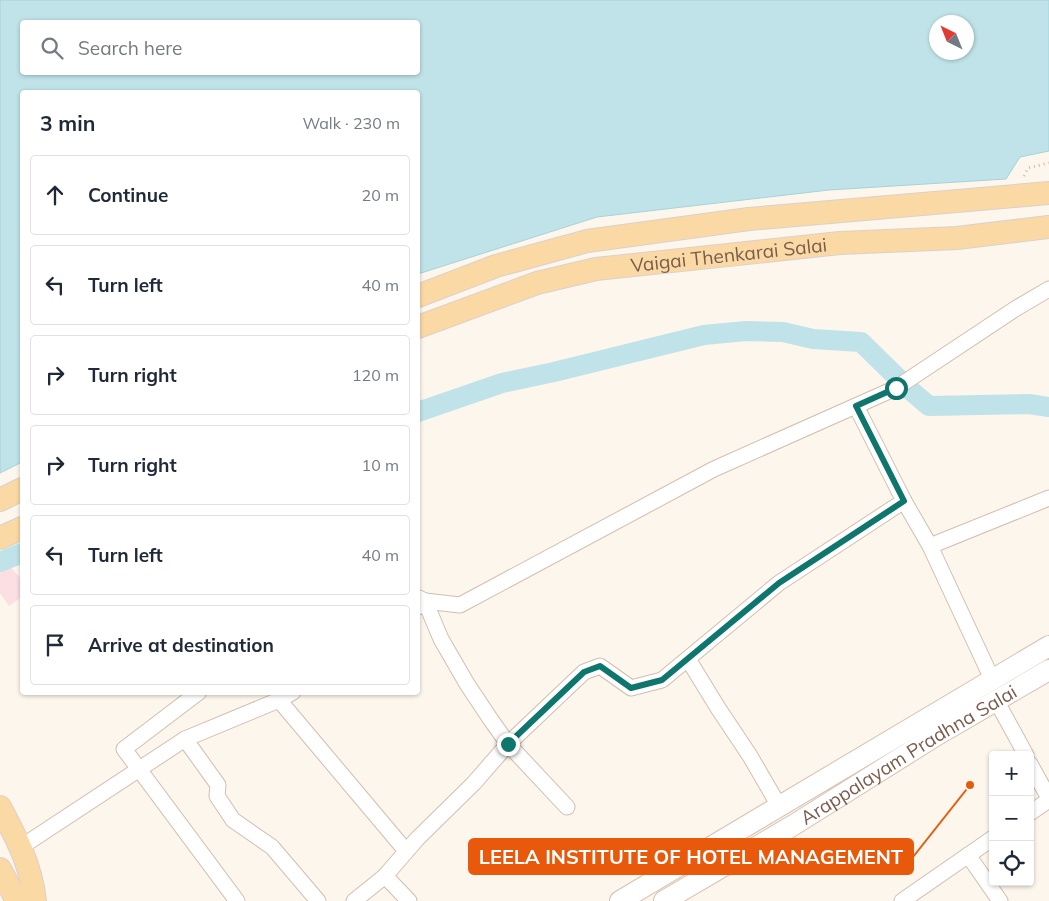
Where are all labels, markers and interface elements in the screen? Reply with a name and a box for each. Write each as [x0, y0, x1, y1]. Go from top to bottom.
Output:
north arrow [929, 15, 974, 60]
search box [20, 20, 420, 75]
icon: search [38, 34, 66, 62]
text: Search here [78, 36, 182, 60]
text: 3 min [40, 110, 95, 136]
text: Walk · 230 m [302, 113, 400, 133]
icon: ahead [41, 181, 69, 209]
text: Continue [88, 183, 168, 207]
text: 20 m [362, 185, 399, 205]
street label: Vaigai Thenkarai Salai [629, 232, 828, 277]
icon: left [41, 271, 69, 299]
text: Turn left [88, 273, 163, 297]
text: 40 m [362, 275, 399, 295]
icon: right [41, 361, 69, 389]
text: Turn right [88, 363, 177, 387]
text: 120 m [352, 365, 399, 385]
route start [885, 377, 908, 400]
icon: right [41, 451, 69, 479]
text: Turn right [88, 453, 177, 477]
text: 10 m [362, 455, 399, 475]
icon: left [41, 541, 69, 569]
text: Turn left [88, 543, 163, 567]
text: 40 m [362, 545, 399, 565]
icon: arrive [41, 631, 69, 659]
text: Arrive at destination [88, 633, 274, 657]
street label: Arappalayam Pradhna Salai [796, 679, 1021, 830]
route end [497, 733, 520, 756]
map controls [989, 751, 1034, 886]
button: + [989, 751, 1034, 796]
button: − [989, 796, 1034, 841]
callout: LEELA INSTITUTE OF HOTEL MANAGEMENT [469, 839, 913, 874]
button: locate [989, 841, 1034, 886]
text: LEELA INSTITUTE OF HOTEL MANAGEMENT [479, 844, 904, 869]

